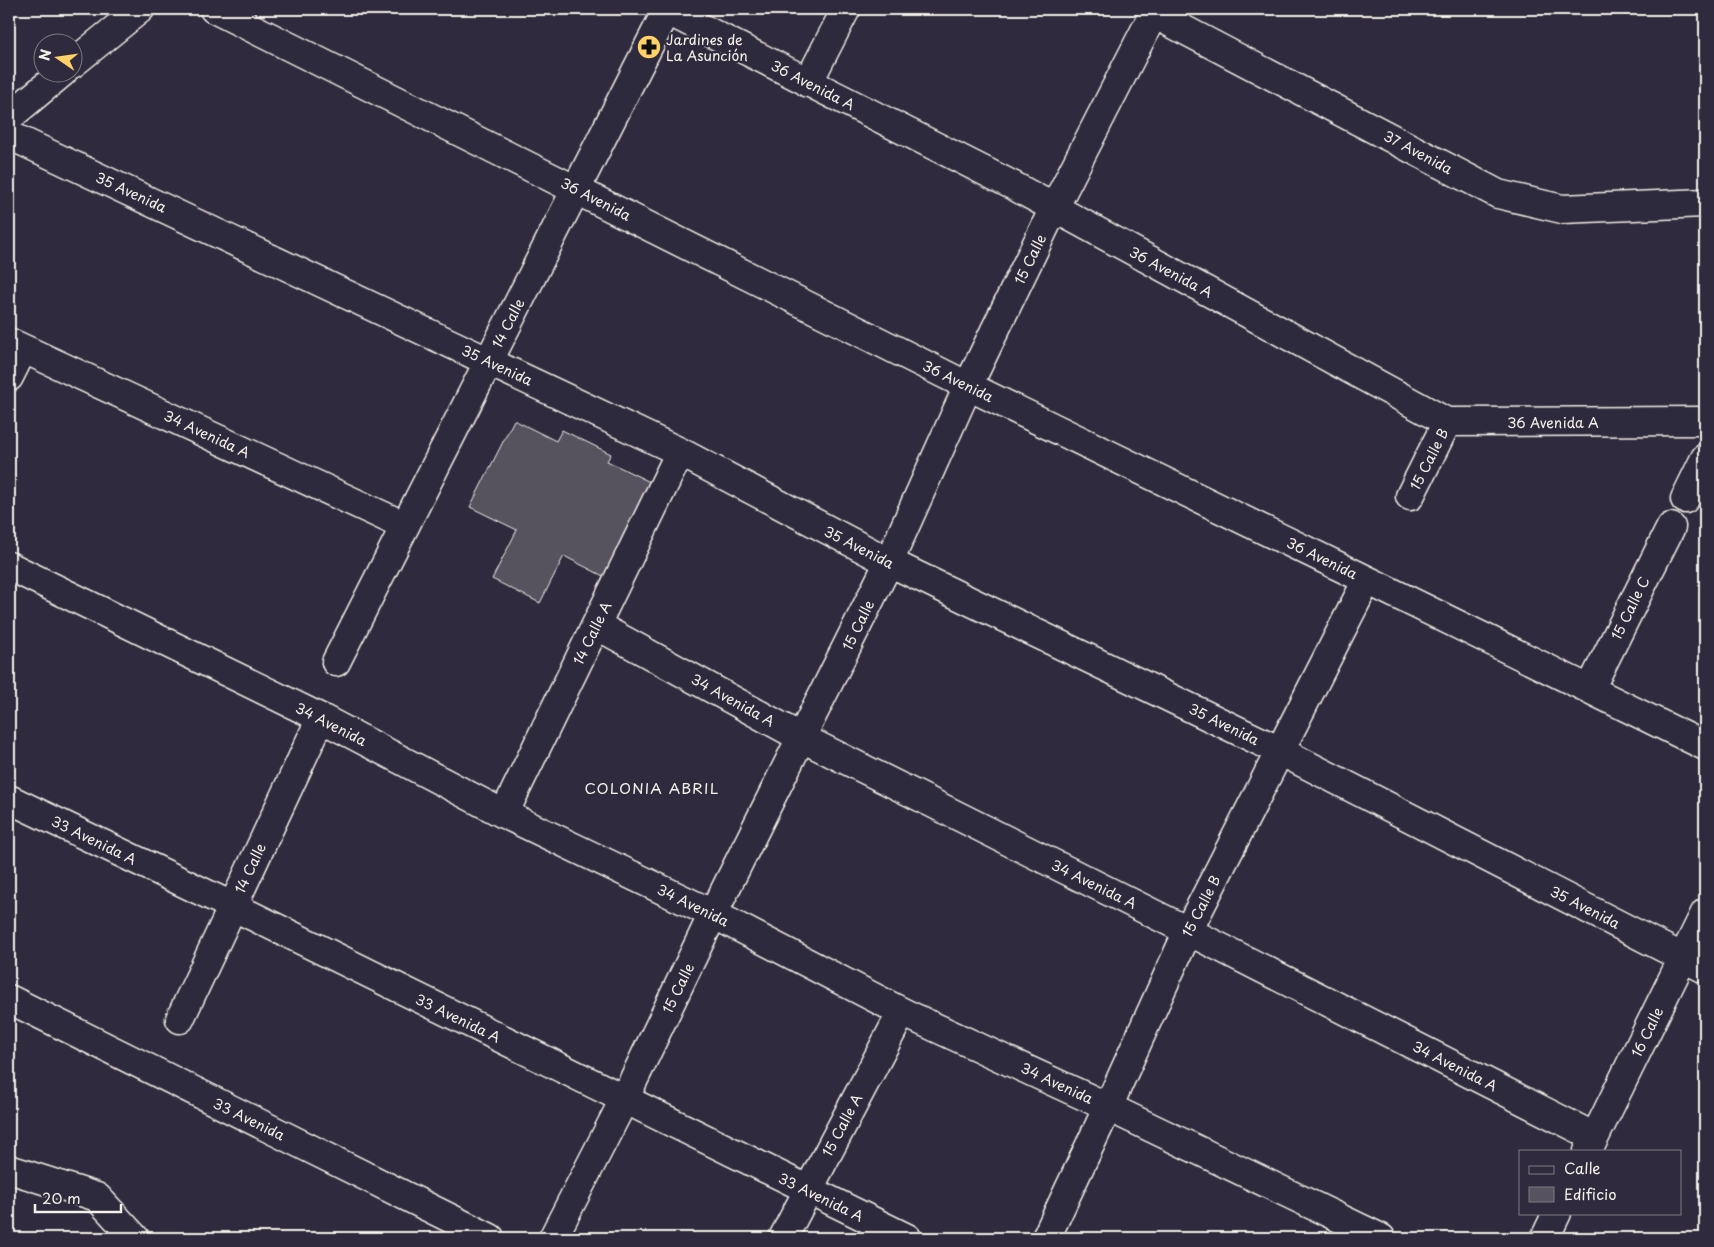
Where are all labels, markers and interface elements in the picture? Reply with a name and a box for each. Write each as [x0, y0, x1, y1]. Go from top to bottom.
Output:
place label: Jardines de La Asunción [666, 29, 748, 66]
north arrow [32, 32, 82, 82]
pharmacy icon: Jardines de La Asunción [636, 34, 662, 60]
text: N [33, 47, 56, 63]
street label: 36 Avenida A [767, 55, 859, 115]
street label: 37 Avenida [1380, 125, 1456, 179]
street label: 35 Avenida [92, 166, 170, 218]
street label: 36 Avenida [557, 172, 635, 226]
street label: 15 Calle [1009, 230, 1051, 288]
street label: 36 Avenida A [1126, 241, 1217, 303]
street label: 14 Calle [487, 294, 530, 351]
street label: 35 Avenida [458, 339, 536, 391]
street label: 36 Avenida [919, 355, 997, 407]
street label: 34 Avenida A [160, 405, 254, 463]
street label: 36 Avenida A [1507, 412, 1599, 433]
street label: 15 Calle B [1404, 425, 1454, 493]
street label: 35 Avenida [820, 520, 898, 574]
street label: 36 Avenida [1283, 532, 1361, 584]
street label: 15 Calle C [1606, 573, 1654, 643]
street label: 15 Calle [837, 596, 879, 654]
street label: 14 Calle A [568, 598, 616, 668]
street label: 34 Avenida A [687, 668, 779, 732]
street label: 34 Avenida [292, 697, 370, 751]
street label: 35 Avenida [1185, 698, 1263, 750]
district label: COLONIA ABRIL [585, 776, 719, 799]
street label: 33 Avenida A [48, 810, 141, 870]
street label: 14 Calle [229, 839, 271, 897]
street label: 34 Avenida A [1048, 854, 1141, 914]
street label: 15 Calle B [1176, 872, 1226, 940]
street label: 34 Avenida [654, 879, 733, 931]
street label: 35 Avenida [1546, 880, 1624, 934]
street label: 15 Calle [657, 959, 699, 1017]
street label: 33 Avenida A [412, 988, 505, 1048]
street label: 16 Calle [1626, 1003, 1668, 1061]
street label: 34 Avenida A [1409, 1036, 1501, 1097]
street label: 34 Avenida [1017, 1057, 1097, 1109]
street label: 15 Calle A [817, 1090, 867, 1160]
street label: 33 Avenida [210, 1093, 289, 1145]
legend [1519, 1150, 1682, 1214]
text: Calle [1564, 1156, 1601, 1179]
street label: 33 Avenida A [775, 1167, 868, 1227]
scale bar [35, 1182, 121, 1214]
text: Edificio [1564, 1182, 1617, 1205]
text: 20 m [42, 1186, 81, 1209]

